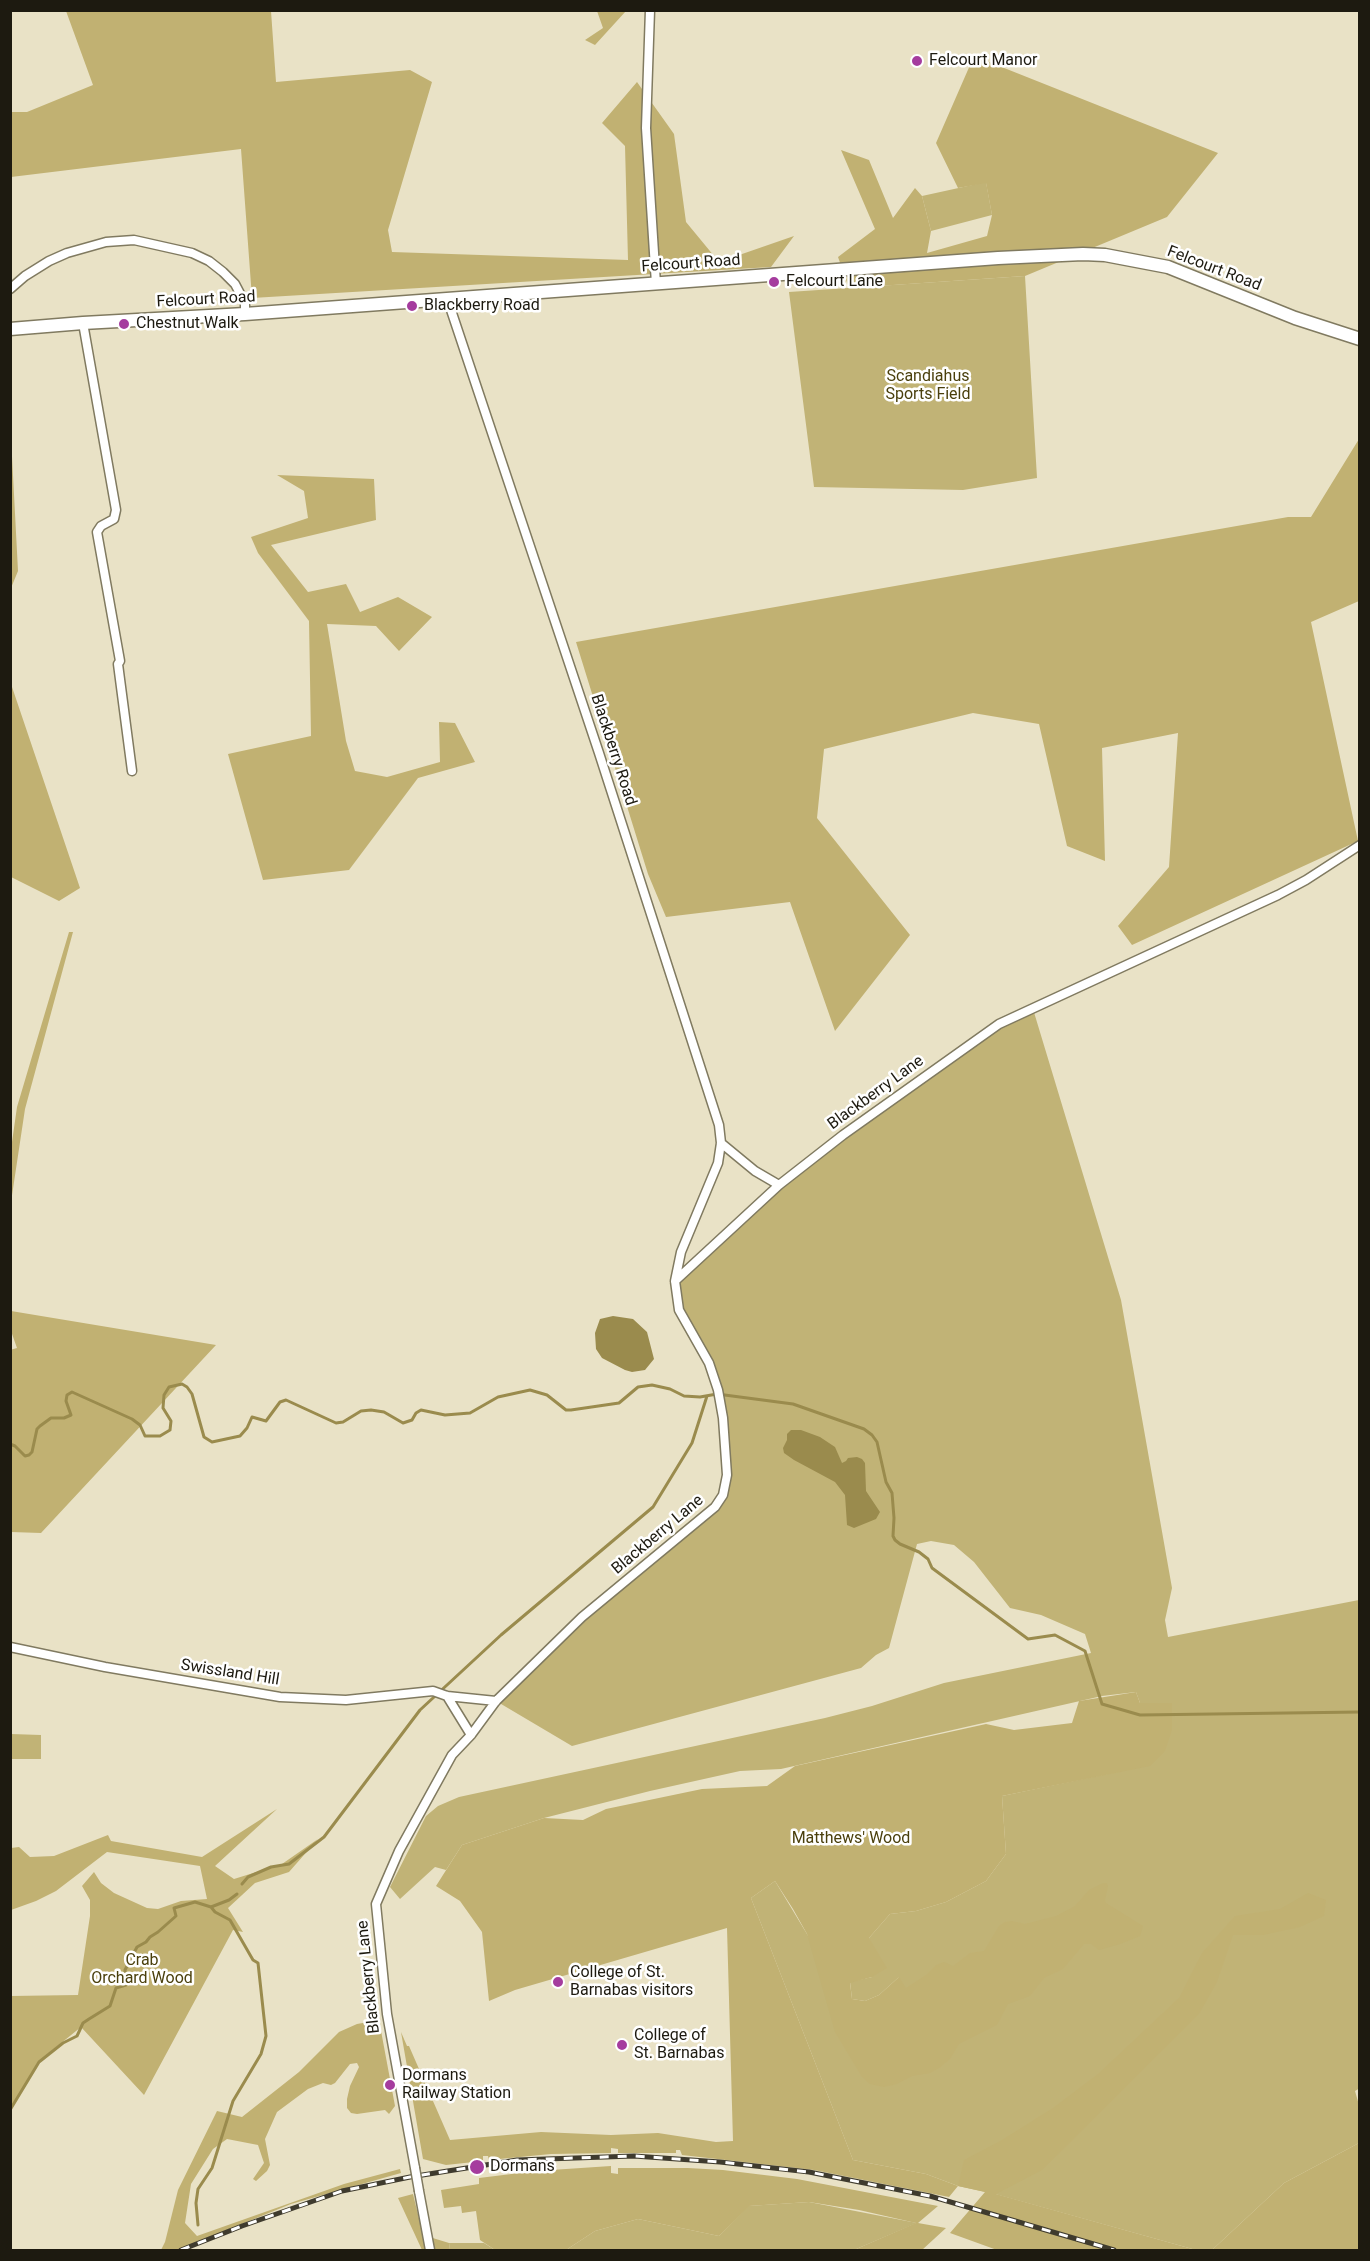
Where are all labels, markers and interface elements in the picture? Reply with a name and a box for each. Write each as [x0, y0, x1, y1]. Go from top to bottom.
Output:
place label: Felcourt Manor [929, 51, 1037, 71]
marker: Felcourt Manor [910, 54, 924, 68]
street label: Felcourt Road [1164, 242, 1264, 296]
street label: Felcourt Road [641, 251, 741, 277]
place label: Felcourt Lane [786, 272, 883, 292]
marker: Felcourt Lane [767, 275, 781, 289]
street label: Felcourt Road [156, 288, 256, 312]
place label: Blackberry Road [424, 296, 540, 316]
marker: Blackberry Road [405, 299, 419, 313]
place label: Chestnut Walk [136, 314, 239, 334]
marker: Chestnut Walk [117, 317, 131, 331]
park label: Scandiahus Sports Field [885, 367, 971, 405]
street label: Blackberry Road [586, 692, 640, 808]
street label: Blackberry Lane [824, 1052, 928, 1134]
street label: Blackberry Lane [608, 1491, 708, 1579]
street label: Swissland Hill [179, 1656, 281, 1690]
park label: Matthews' Wood [792, 1829, 910, 1849]
street label: Blackberry Lane [354, 1919, 384, 2035]
park label: Crab Orchard Wood [91, 1951, 193, 1989]
place label: College of St. Barnabas visitors [570, 1963, 693, 2001]
marker: College of St. Barnabas visitors [551, 1975, 565, 1989]
place label: College of St. Barnabas [634, 2026, 724, 2064]
marker: College of St. Barnabas [615, 2038, 629, 2052]
place label: Dormans Railway Station [402, 2066, 511, 2104]
marker: Dormans Railway Station [383, 2078, 397, 2092]
place label: Dormans [490, 2157, 555, 2177]
marker: Dormans [468, 2158, 486, 2176]

